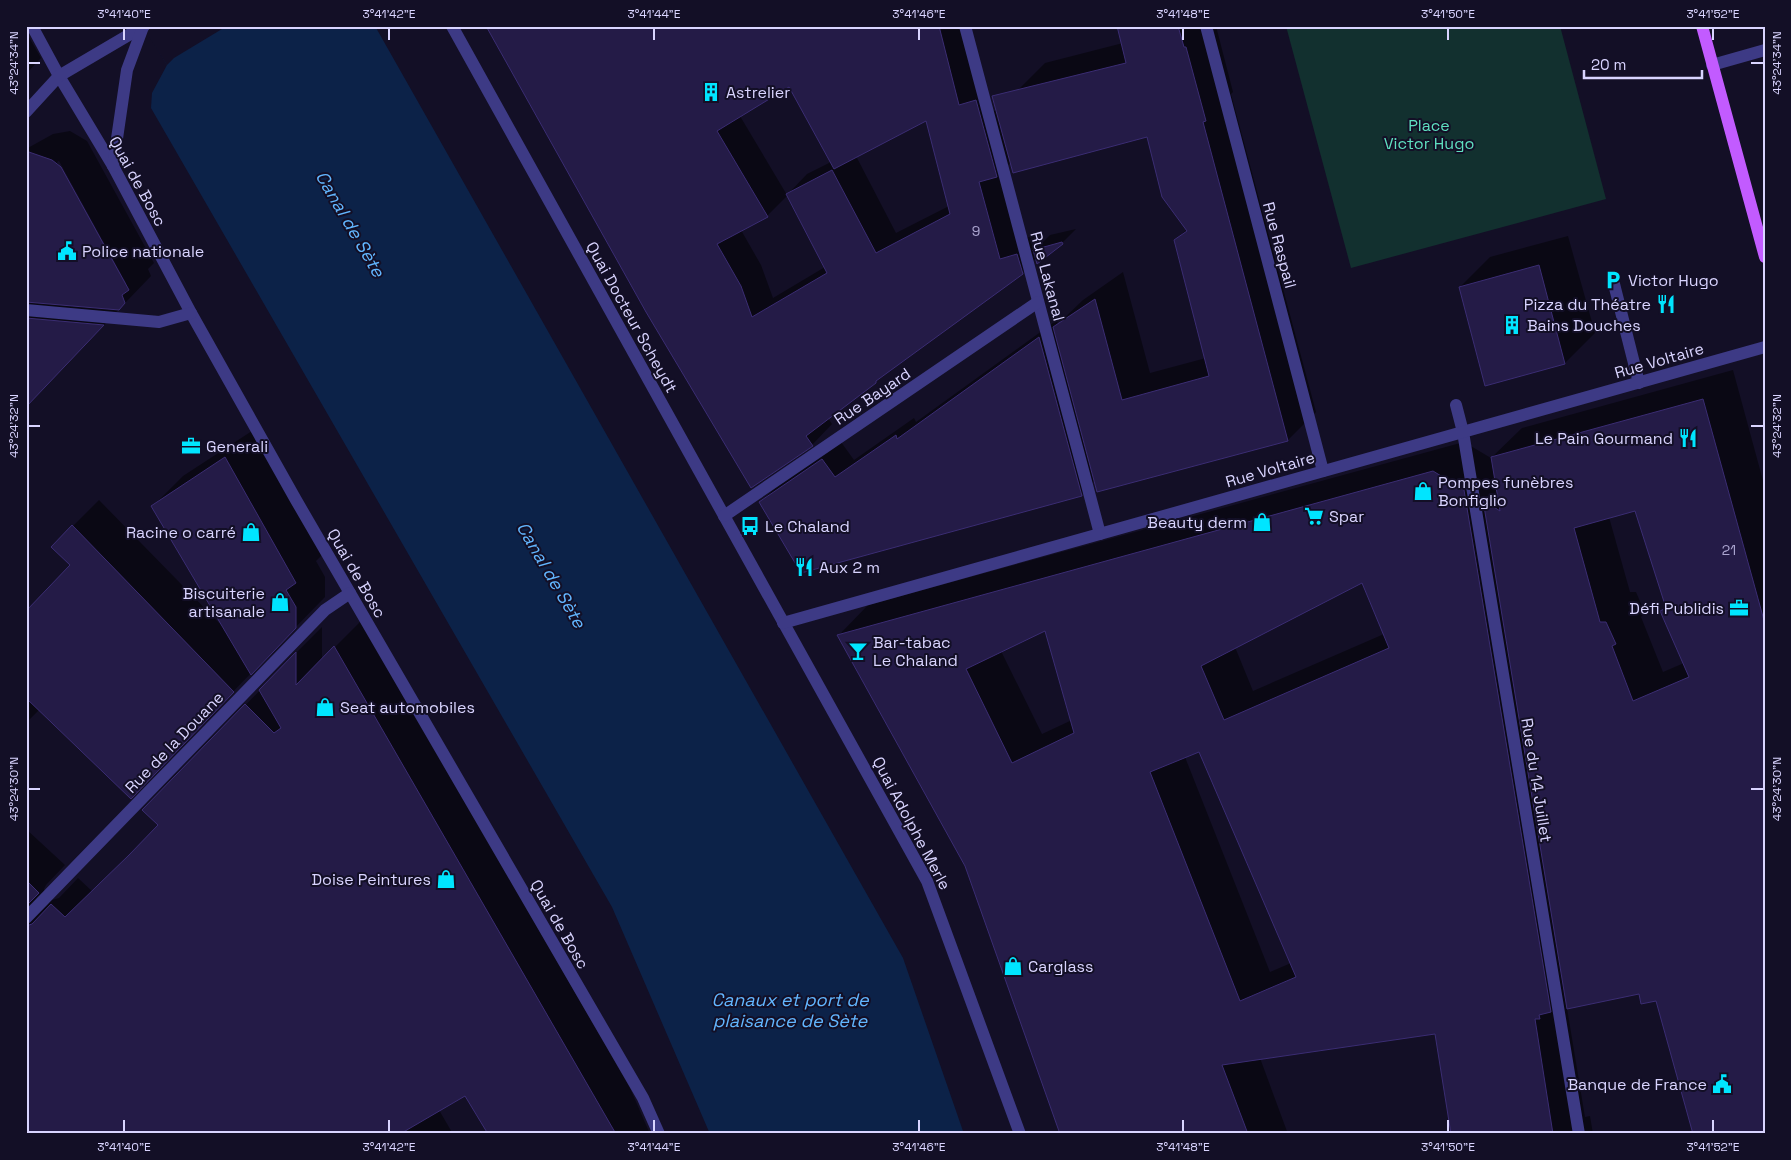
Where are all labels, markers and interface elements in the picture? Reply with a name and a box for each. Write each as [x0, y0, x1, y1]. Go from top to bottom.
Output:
text: 3°41'40"E [97, 6, 151, 22]
text: 3°41'42"E [362, 6, 416, 22]
text: 3°41'44"E [628, 6, 681, 22]
text: 3°41'46"E [892, 6, 946, 22]
text: 3°41'48"E [1156, 6, 1210, 22]
text: 3°41'50"E [1421, 6, 1475, 22]
text: 3°41'52"E [1686, 6, 1740, 22]
text: 43°24'34"N [6, 31, 22, 95]
text: 43°24'34"N [1769, 31, 1785, 95]
scale bar [1584, 48, 1701, 80]
text: 20 m [1591, 55, 1626, 74]
building icon: Astrelier [700, 81, 722, 103]
place label: Astrelier [726, 82, 790, 103]
park label: Place Victor Hugo [1384, 115, 1474, 154]
street label: Quai de Bosc [104, 132, 171, 230]
water label: Canal de Sète [311, 166, 391, 282]
street label: Rue Raspail [1258, 200, 1301, 291]
house number: 9 [972, 222, 980, 240]
street label: Rue Lakanal [1025, 229, 1070, 323]
street label: Quai Docteur Scheydt [581, 238, 682, 397]
public building icon: Police nationale [56, 240, 78, 262]
place label: Police nationale [82, 241, 204, 262]
parking icon: Victor Hugo [1602, 269, 1624, 291]
place label: Victor Hugo [1628, 270, 1719, 291]
restaurant icon: Pizza du Théatre [1655, 293, 1677, 315]
place label: Pizza du Théatre [1524, 294, 1651, 315]
building icon: Bains Douches [1501, 314, 1523, 336]
place label: Bains Douches [1527, 315, 1641, 336]
street label: Rue Voltaire [1612, 338, 1706, 383]
street label: Rue Bayard [830, 363, 915, 430]
text: 43°24'32"N [6, 394, 22, 458]
text: 43°24'32"N [1769, 394, 1785, 458]
restaurant icon: Le Pain Gourmand [1677, 427, 1699, 449]
place label: Le Pain Gourmand [1535, 428, 1673, 449]
office icon: Generali [180, 435, 202, 457]
place label: Generali [206, 436, 268, 457]
street label: Rue Voltaire [1223, 447, 1317, 492]
place label: Pompes funèbres Bonfiglio [1438, 472, 1573, 511]
shop icon: Pompes funèbres Bonfiglio [1412, 480, 1434, 502]
supermarket icon: Spar [1303, 505, 1325, 527]
place label: Spar [1329, 506, 1364, 527]
shop icon: Beauty derm [1251, 511, 1273, 533]
place label: Beauty derm [1147, 512, 1247, 533]
bus stop icon: Le Chaland [739, 515, 761, 537]
place label: Le Chaland [765, 516, 850, 537]
water label: Canal de Sète [512, 517, 592, 633]
shop icon: Racine o carré [240, 521, 262, 543]
place label: Racine o carré [126, 522, 236, 543]
street label: Quai de Bosc [322, 525, 391, 622]
house number: 21 [1722, 541, 1736, 559]
restaurant icon: Aux 2 m [793, 556, 815, 578]
place label: Aux 2 m [819, 557, 880, 578]
place label: Biscuiterie artisanale [183, 583, 265, 622]
shop icon: Biscuiterie artisanale [269, 591, 291, 613]
office icon: Défi Publidis [1728, 597, 1750, 619]
place label: Défi Publidis [1629, 598, 1724, 619]
place label: Bar-tabac Le Chaland [873, 632, 958, 671]
bar icon: Bar-tabac Le Chaland [847, 640, 869, 662]
street label: Rue de la Douane [120, 687, 228, 798]
shop icon: Seat automobiles [314, 696, 336, 718]
place label: Seat automobiles [340, 697, 475, 718]
street label: Rue du 14 Juillet [1516, 716, 1557, 844]
street label: Quai Adolphe Merle [868, 753, 956, 894]
text: 43°24'30"N [6, 757, 22, 821]
text: 43°24'30"N [1769, 757, 1785, 821]
shop icon: Doise Peintures [435, 868, 457, 890]
place label: Doise Peintures [311, 869, 431, 890]
street label: Quai de Bosc [525, 876, 594, 973]
shop icon: Carglass [1002, 955, 1024, 977]
place label: Carglass [1028, 956, 1093, 977]
water label: Canaux et port de plaisance de Sète [711, 988, 870, 1032]
public building icon: Banque de France [1711, 1073, 1733, 1095]
place label: Banque de France [1567, 1074, 1707, 1095]
text: 3°41'40"E [97, 1139, 151, 1155]
text: 3°41'42"E [362, 1139, 416, 1155]
text: 3°41'44"E [628, 1139, 681, 1155]
text: 3°41'46"E [892, 1139, 946, 1155]
text: 3°41'48"E [1156, 1139, 1210, 1155]
text: 3°41'50"E [1421, 1139, 1475, 1155]
text: 3°41'52"E [1686, 1139, 1740, 1155]

